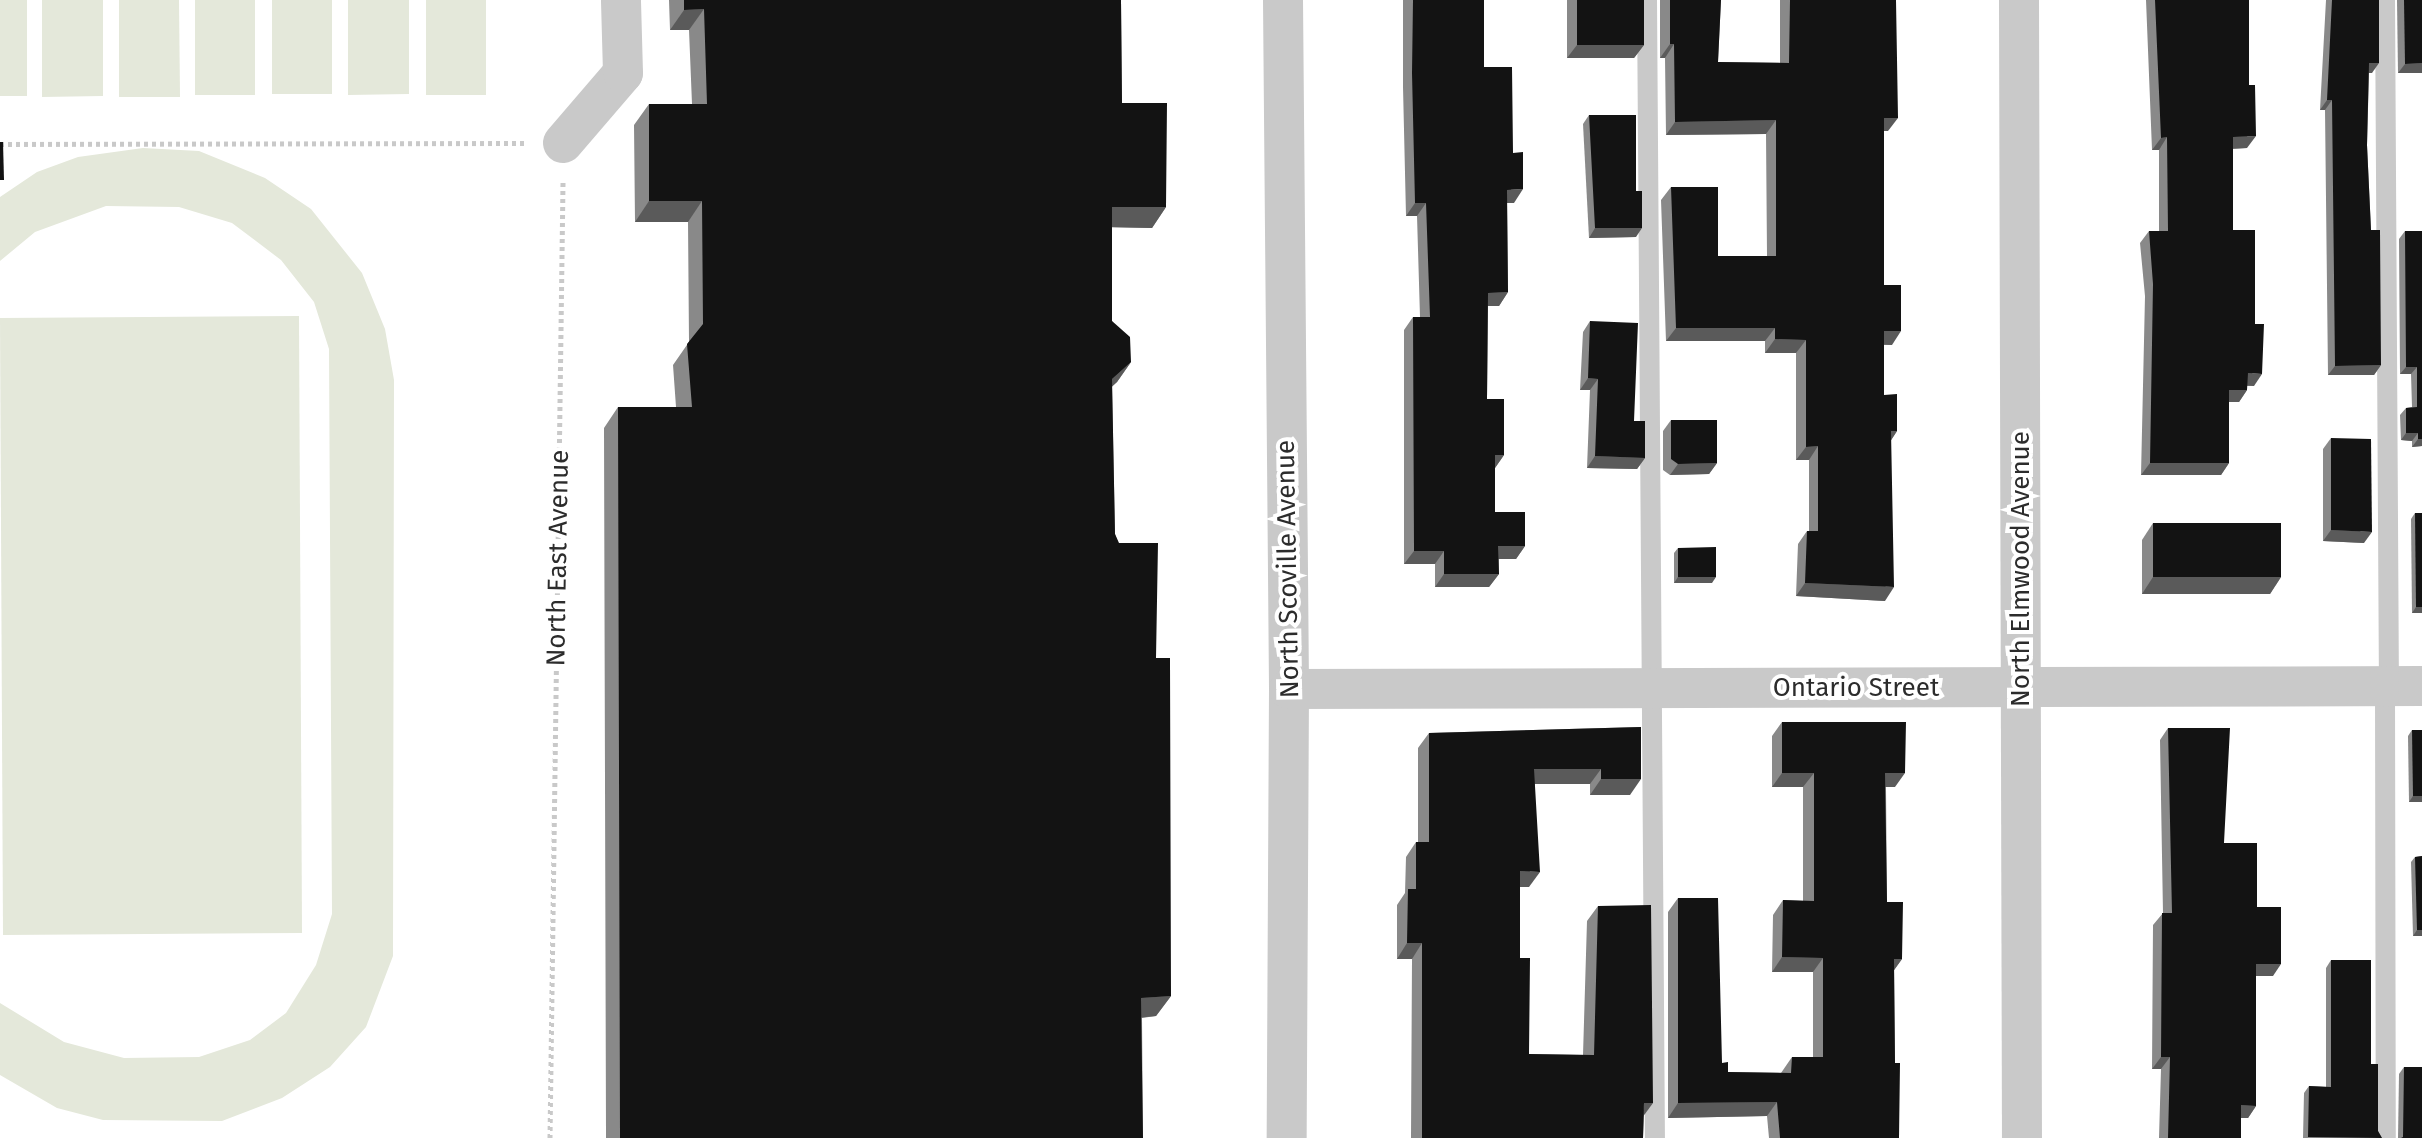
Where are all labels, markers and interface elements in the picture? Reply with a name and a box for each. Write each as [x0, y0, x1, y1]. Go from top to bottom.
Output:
street label: North Elmwood Avenue [2005, 431, 2037, 707]
street label: North Scoville Avenue [1270, 440, 1306, 698]
street label: North East Avenue [541, 449, 575, 667]
street label: Ontario Street [1773, 672, 1939, 704]

